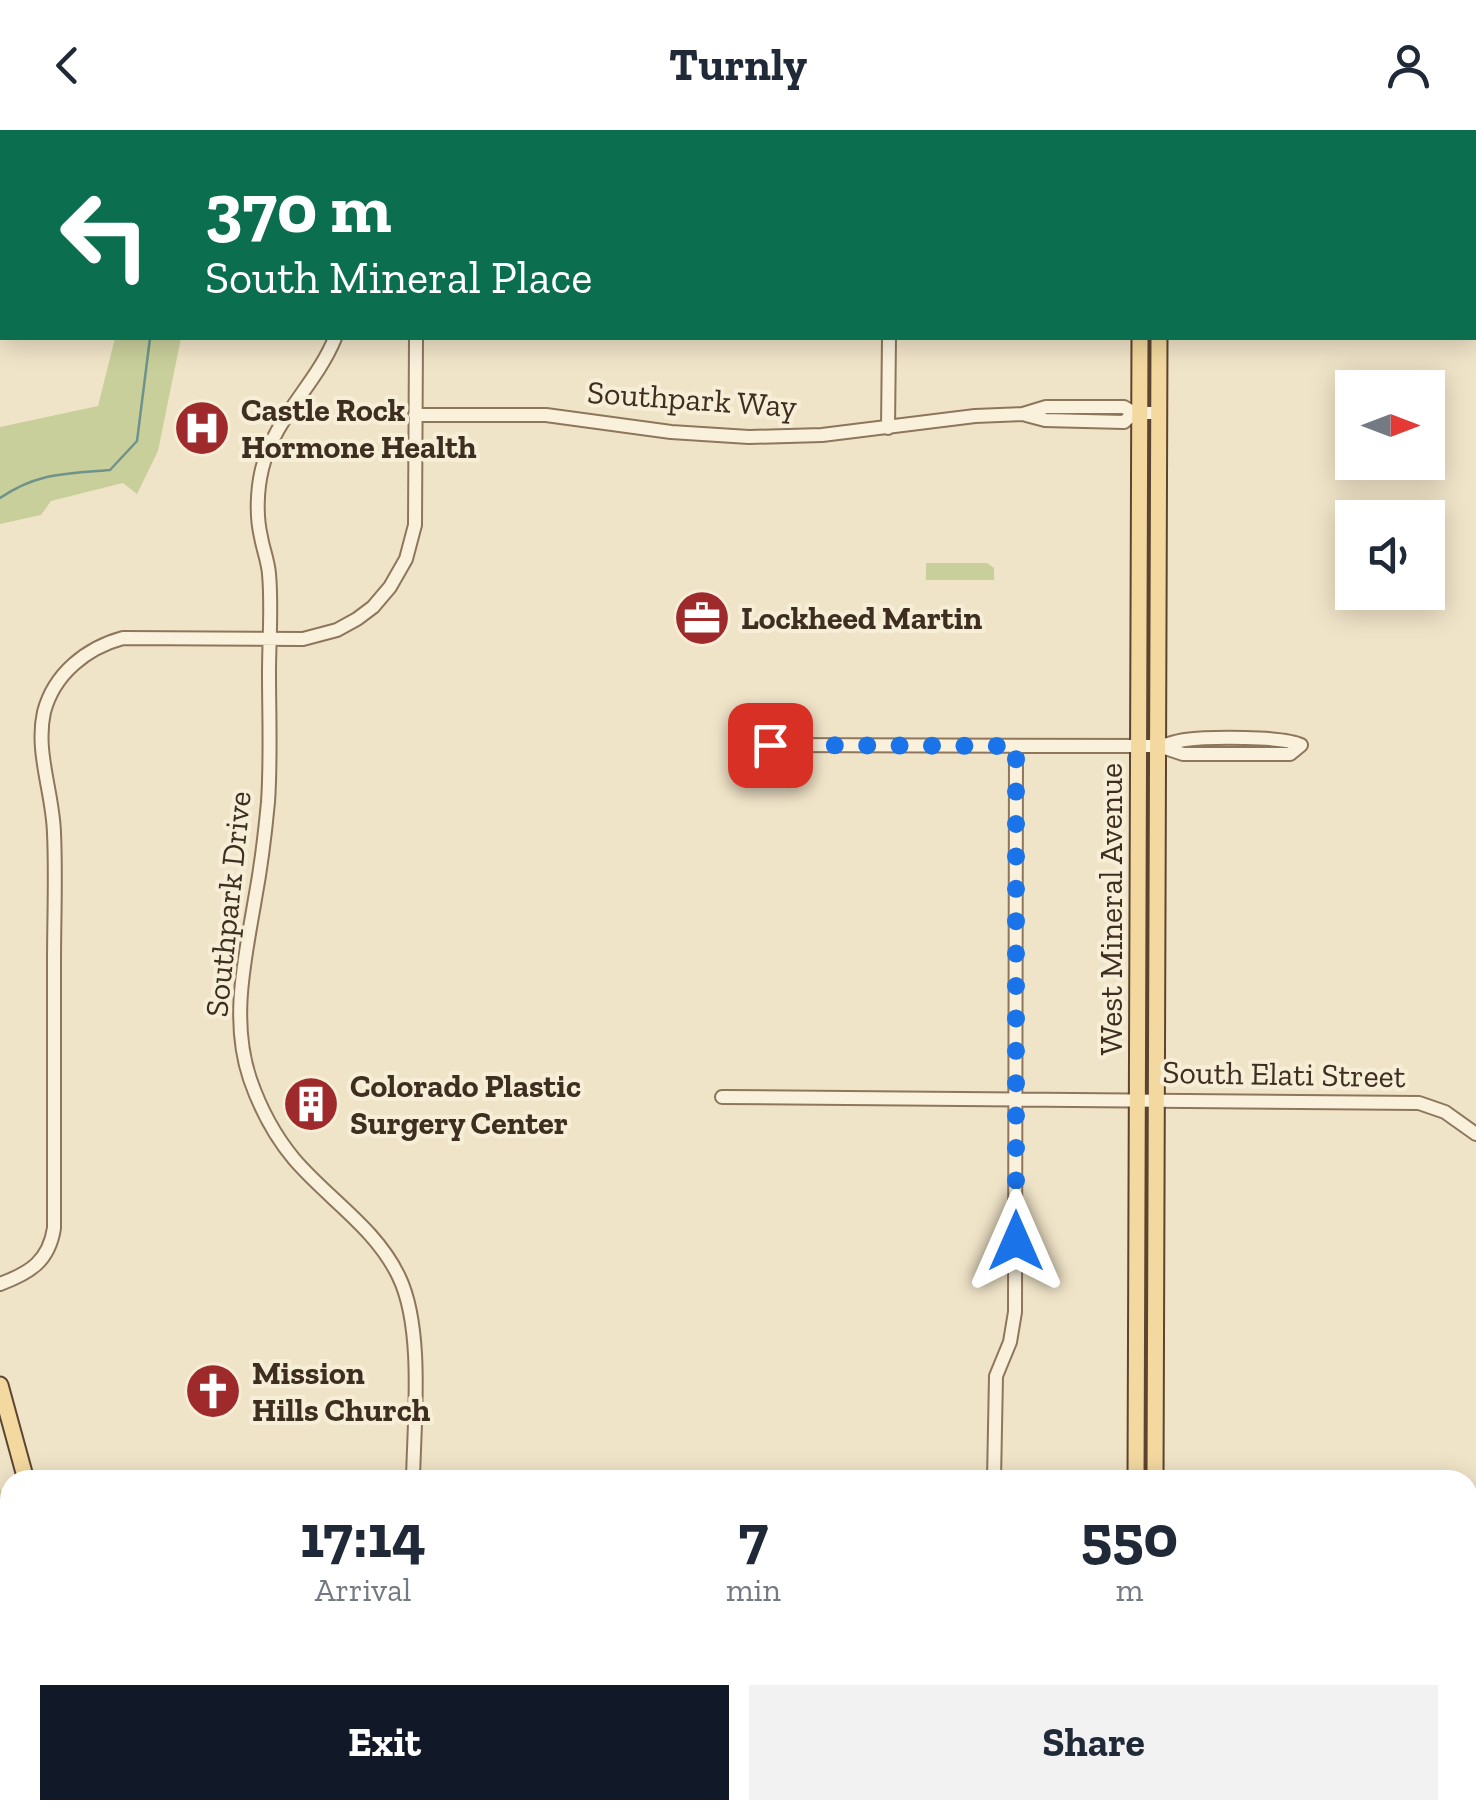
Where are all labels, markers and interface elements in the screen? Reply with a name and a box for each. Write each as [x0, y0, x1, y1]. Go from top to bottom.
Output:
icon: back [40, 38, 95, 93]
text: Turnly [669, 38, 807, 92]
icon: person [1381, 38, 1436, 93]
text: 370 m [205, 166, 392, 250]
icon: left [40, 170, 170, 300]
text: South Mineral Place [205, 251, 593, 305]
north arrow [1335, 370, 1445, 480]
map controls [1335, 370, 1445, 610]
street label: Southpark Way [586, 373, 799, 425]
place label: Castle Rock Hormone Health [241, 391, 477, 466]
hospital icon: Castle Rock Hormone Health [172, 398, 232, 458]
button: sound [1335, 500, 1445, 610]
office icon: Lockheed Martin [672, 588, 732, 648]
place label: Lockheed Martin [741, 599, 982, 637]
pin [728, 703, 813, 788]
icon: arrive [743, 718, 798, 773]
street label: West Mineral Avenue [1092, 763, 1130, 1055]
street label: Southpark Drive [197, 789, 259, 1019]
street label: South Elati Street [1162, 1053, 1406, 1095]
place label: Colorado Plastic Surgery Center [350, 1067, 581, 1142]
building icon: Colorado Plastic Surgery Center [281, 1074, 341, 1134]
position arrow [964, 1189, 1068, 1293]
place label: Mission Hills Church [252, 1354, 431, 1429]
church icon: Mission Hills Church [183, 1361, 243, 1421]
text: 17:14 [300, 1500, 426, 1572]
text: 7 [739, 1500, 768, 1572]
text: 550 [1081, 1500, 1178, 1572]
text: Arrival [315, 1571, 411, 1609]
text: min [726, 1571, 781, 1609]
text: m [1116, 1571, 1143, 1609]
button: Exit [40, 1685, 729, 1800]
button: Share [749, 1685, 1438, 1800]

